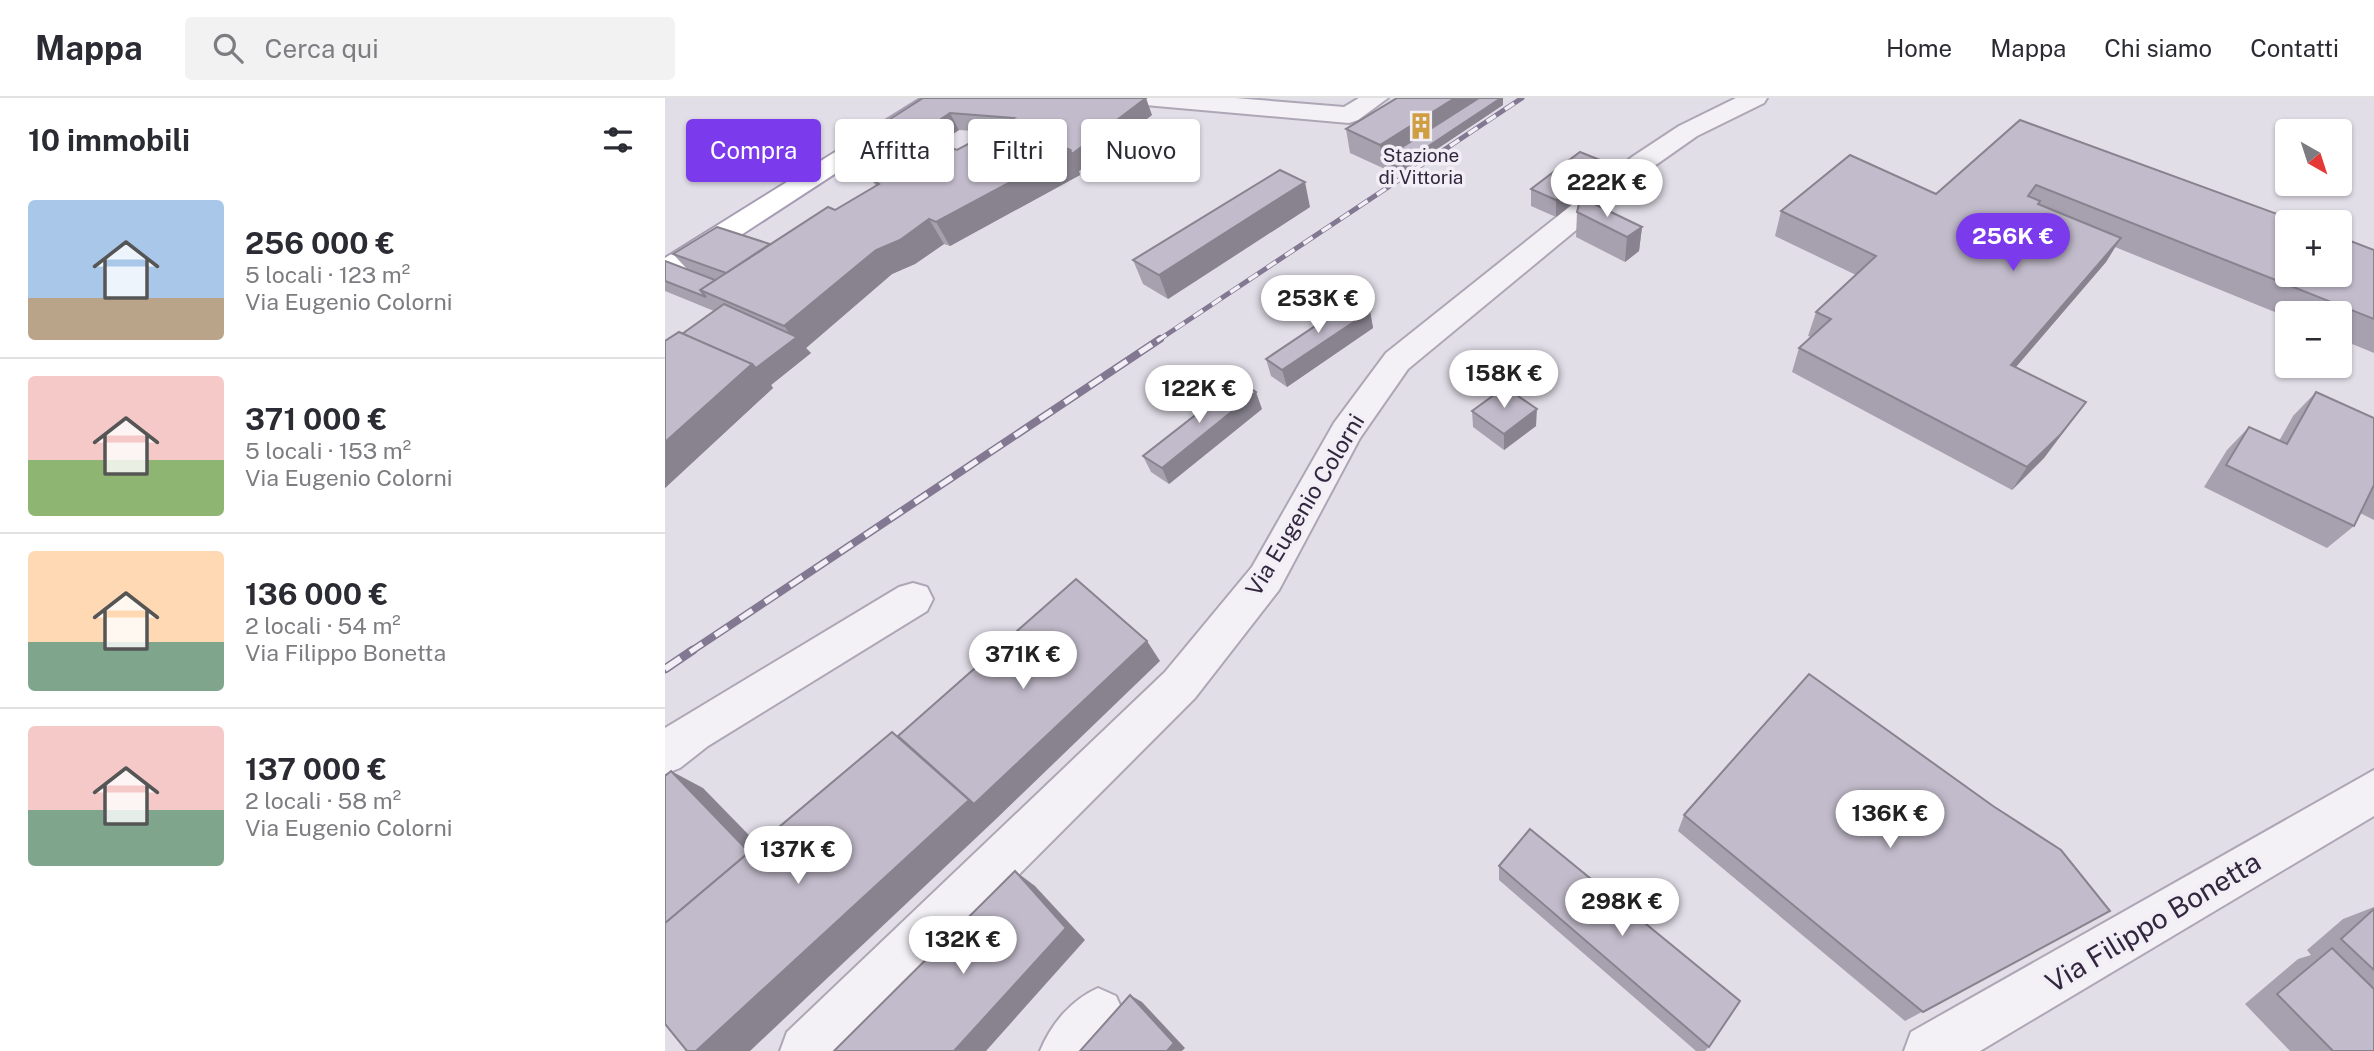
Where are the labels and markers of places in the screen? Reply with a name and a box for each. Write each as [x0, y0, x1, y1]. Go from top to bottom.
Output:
building icon: Stazione di Vittoria [1406, 111, 1436, 141]
place label: Stazione di Vittoria [1379, 144, 1463, 188]
pin: 222K € [1550, 159, 1664, 219]
pin: 256K € [1956, 214, 2070, 273]
pin: 253K € [1261, 275, 1375, 335]
pin: 158K € [1447, 350, 1561, 410]
pin: 122K € [1142, 366, 1256, 425]
pin: 371K € [966, 632, 1080, 691]
pin: 136K € [1833, 790, 1947, 850]
pin: 137K € [741, 826, 855, 886]
pin: 298K € [1565, 878, 1679, 938]
pin: 132K € [906, 916, 1020, 976]

